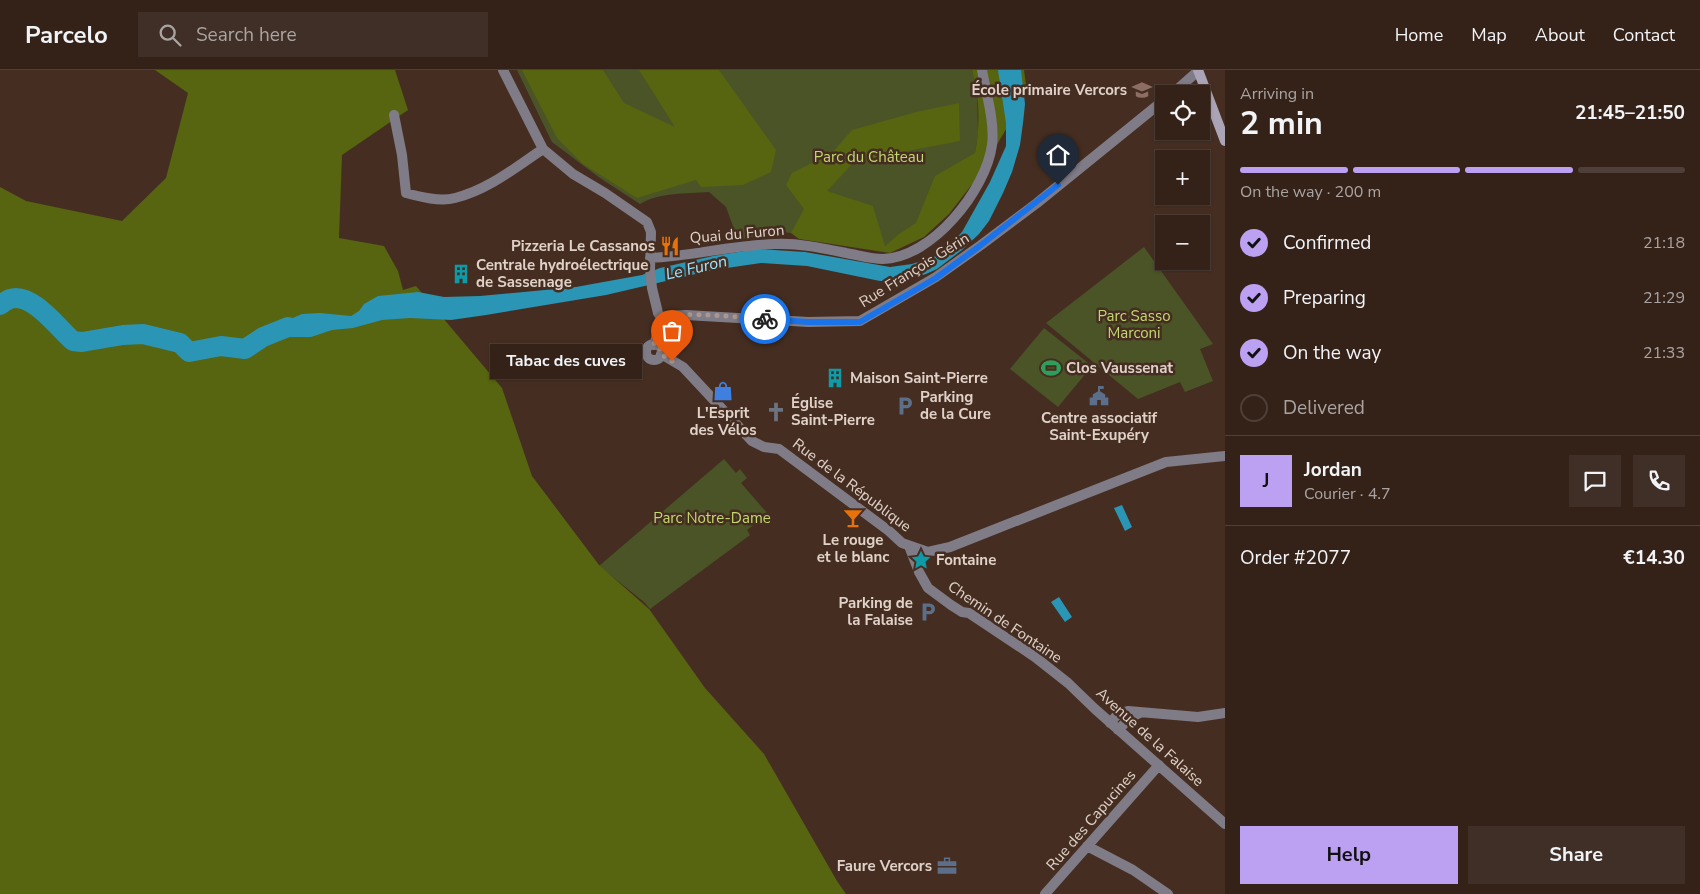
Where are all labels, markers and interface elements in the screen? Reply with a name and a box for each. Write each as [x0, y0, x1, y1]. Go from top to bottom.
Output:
search box [138, 12, 488, 57]
text: Parcelo [25, 19, 108, 51]
icon: search [156, 21, 184, 49]
text: Search here [196, 22, 297, 48]
text: Home [1395, 23, 1443, 47]
text: Map [1471, 23, 1507, 47]
text: About [1535, 23, 1585, 47]
text: Contact [1613, 23, 1675, 47]
school or university icon: École primaire Vercors [1131, 79, 1153, 101]
place label: École primaire Vercors [971, 80, 1127, 100]
text: Arriving in [1240, 83, 1314, 105]
map controls [1155, 85, 1210, 270]
button: locate [1155, 85, 1210, 140]
text: 21:45–21:50 [1575, 100, 1685, 126]
text: 2 min [1240, 102, 1323, 145]
pin [1037, 134, 1079, 185]
icon: home [1044, 141, 1072, 169]
park label: Parc du Château [814, 147, 924, 167]
button: + [1155, 150, 1210, 205]
text: On the way · 200 m [1240, 181, 1381, 203]
button: − [1155, 215, 1210, 270]
street label: Quai du Furon [689, 220, 785, 248]
street label: Rue François Gérin [855, 228, 973, 312]
icon: check [1240, 229, 1268, 257]
text: Confirmed [1283, 230, 1371, 256]
text: 21:18 [1643, 232, 1685, 254]
restaurant icon: Pizzeria Le Cassanos [659, 235, 681, 257]
place label: Pizzeria Le Cassanos [511, 236, 655, 256]
water label: Le Furon [663, 250, 729, 286]
place label: Centrale hydroélectrique de Sassenage [476, 255, 648, 292]
building icon: Centrale hydroélectrique de Sassenage [450, 263, 472, 285]
icon: check [1240, 284, 1268, 312]
text: Preparing [1283, 285, 1366, 311]
text: 21:29 [1643, 287, 1685, 309]
courier [740, 294, 790, 344]
icon: bike [751, 305, 779, 333]
park label: Parc Sasso Marconi [1097, 306, 1171, 343]
pin [651, 310, 693, 361]
icon: bag [658, 317, 686, 345]
icon: check [1240, 339, 1268, 367]
text: On the way [1283, 340, 1381, 366]
text: 21:33 [1643, 342, 1685, 364]
callout: Tabac des cuves [490, 344, 642, 378]
text: Tabac des cuves [506, 350, 626, 372]
sports icon: Clos Vaussenat [1040, 357, 1062, 379]
place label: Clos Vaussenat [1066, 358, 1173, 378]
building icon: Maison Saint-Pierre [824, 367, 846, 389]
place label: Maison Saint-Pierre [850, 368, 988, 388]
shop icon: L'Esprit des Vélos [712, 380, 734, 402]
public building icon: Centre associatif Saint-Exupéry [1088, 385, 1110, 407]
place label: Parking de la Cure [920, 387, 991, 424]
place label: Église Saint-Pierre [791, 393, 875, 430]
parking icon: Parking de la Cure [894, 395, 916, 417]
text: Delivered [1283, 395, 1365, 421]
church icon: Église Saint-Pierre [765, 401, 787, 423]
place label: L'Esprit des Vélos [689, 403, 757, 440]
place label: Centre associatif Saint-Exupéry [1041, 408, 1157, 445]
street label: Rue de la République [789, 434, 916, 536]
button: chat [1569, 455, 1621, 507]
button: phone [1633, 455, 1685, 507]
text: Jordan [1304, 457, 1362, 483]
text: J [1263, 468, 1269, 494]
text: Courier · 4.7 [1304, 483, 1390, 505]
bar icon: Le rouge et le blanc [842, 507, 864, 529]
park label: Parc Notre-Dame [653, 508, 771, 528]
place label: Le rouge et le blanc [817, 530, 889, 567]
text: Order #2077 [1240, 545, 1351, 571]
text: €14.30 [1623, 545, 1685, 571]
place icon: Fontaine [910, 549, 932, 571]
place label: Fontaine [936, 550, 996, 570]
street label: Chemin de Fontaine [944, 576, 1066, 668]
place label: Parking de la Falaise [839, 593, 913, 630]
parking icon: Parking de la Falaise [917, 601, 939, 623]
street label: Avenue de la Falaise [1092, 683, 1208, 791]
street label: Rue des Capucines [1042, 765, 1140, 875]
button: Help [1240, 826, 1458, 884]
button: Share [1468, 826, 1685, 884]
office icon: Faure Vercors [936, 855, 958, 877]
place label: Faure Vercors [837, 856, 932, 876]

